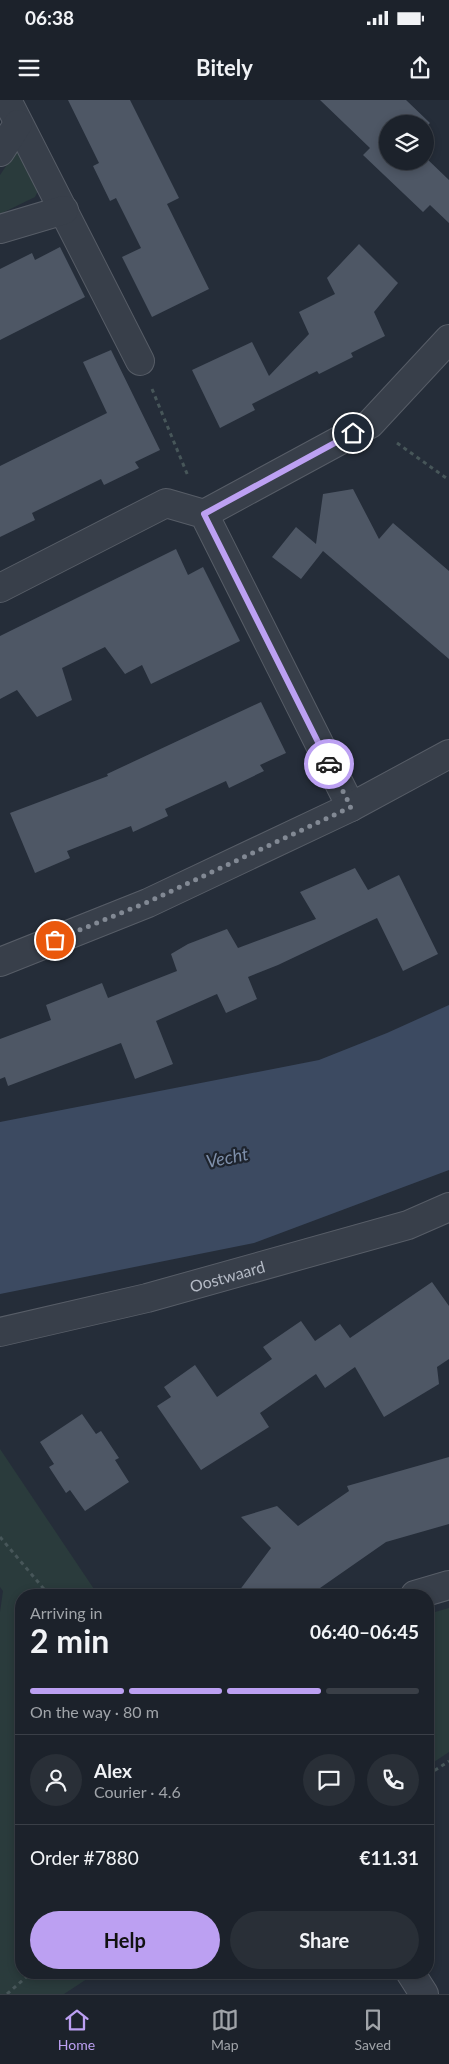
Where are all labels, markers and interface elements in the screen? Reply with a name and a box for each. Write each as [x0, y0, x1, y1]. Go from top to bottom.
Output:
text: 06:38 [25, 6, 74, 29]
icon: menu [15, 54, 43, 82]
text: Bitely [196, 54, 253, 81]
icon: share [406, 54, 434, 82]
map controls [379, 115, 434, 170]
button: layers [379, 115, 434, 170]
pin [332, 412, 374, 454]
icon: home [339, 419, 367, 447]
courier [304, 739, 354, 789]
icon: car [315, 750, 343, 778]
pin [34, 919, 76, 961]
icon: bag [41, 926, 69, 954]
water label: Vecht [204, 1142, 251, 1172]
street label: Oostwaard [187, 1256, 267, 1295]
text: Arriving in [30, 1603, 103, 1622]
text: 06:40–06:45 [310, 1620, 419, 1643]
text: 2 min [30, 1621, 109, 1660]
text: On the way · 80 m [30, 1702, 159, 1721]
button: person [30, 1754, 82, 1806]
button: chat [303, 1754, 355, 1806]
button: phone [367, 1754, 419, 1806]
text: Alex [94, 1759, 132, 1782]
text: Courier · 4.6 [94, 1782, 181, 1801]
text: Order #7880 [30, 1846, 139, 1869]
text: €11.31 [359, 1846, 419, 1869]
button: Help [30, 1911, 220, 1969]
button: Share [230, 1911, 419, 1969]
tab: Home [58, 2006, 95, 2053]
tab: Map [211, 2006, 239, 2053]
tab: Saved [355, 2006, 391, 2053]

